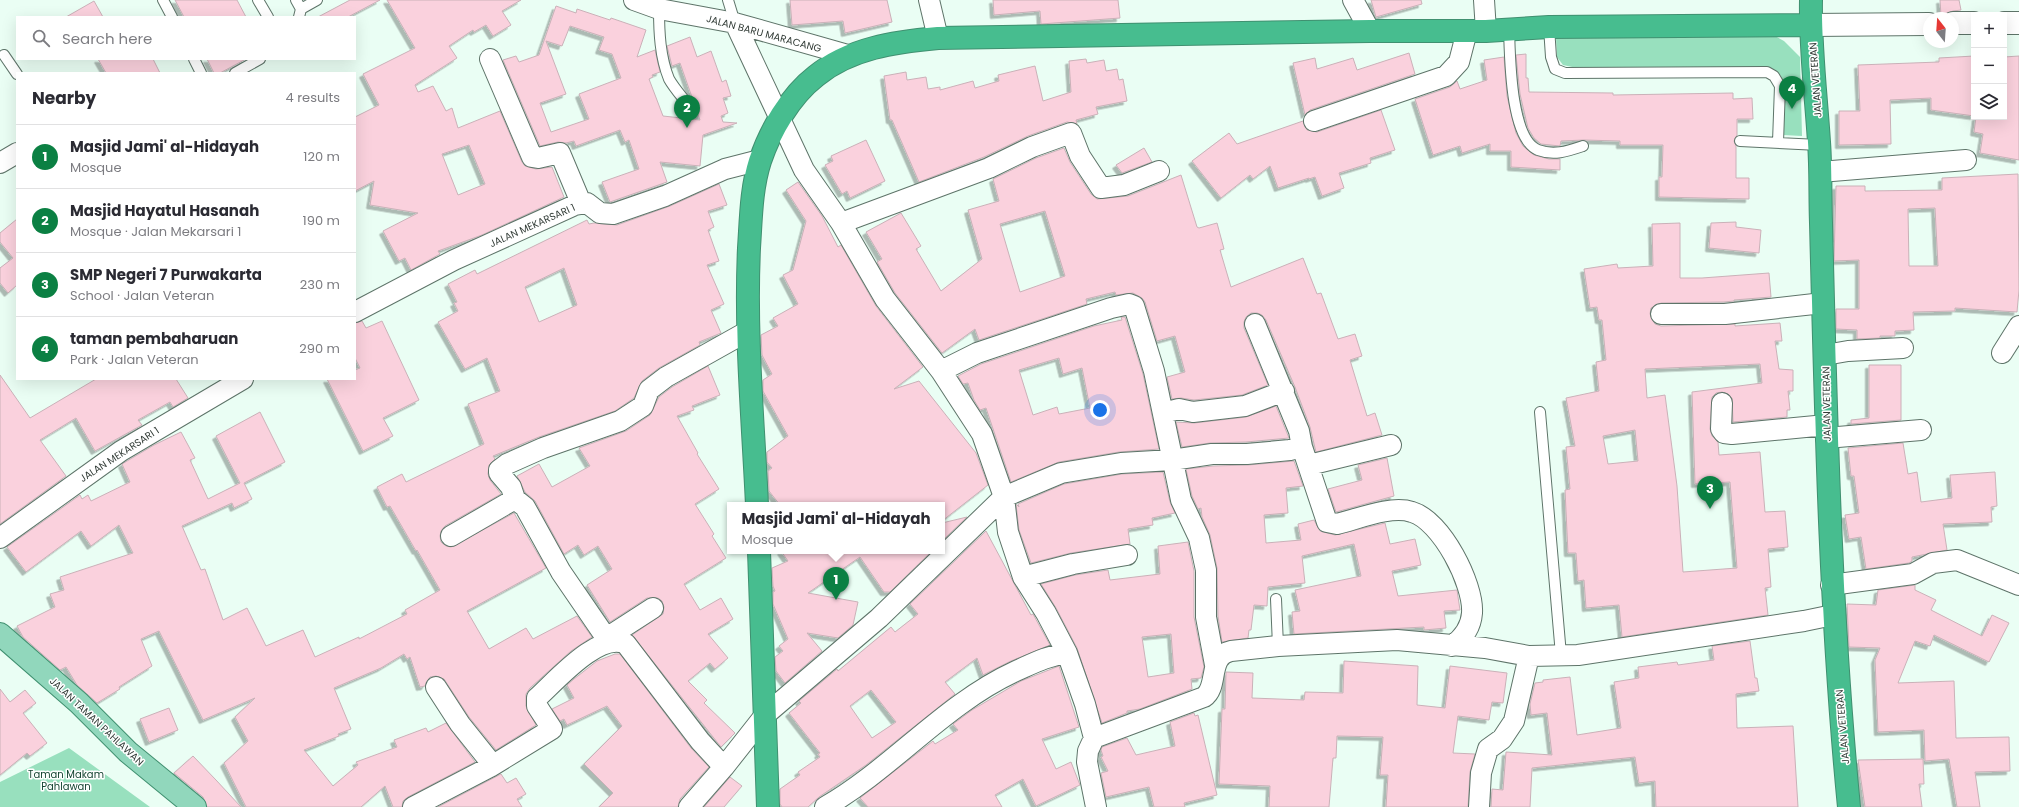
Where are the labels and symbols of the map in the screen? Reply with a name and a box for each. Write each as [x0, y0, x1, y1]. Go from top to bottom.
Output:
street label: JALAN BARU MARACANG [705, 11, 823, 56]
north arrow [1923, 12, 1959, 48]
street label: JALAN VETERAN [1805, 42, 1826, 118]
pin: 4 [1779, 76, 1805, 109]
pin: 2 [674, 95, 700, 128]
street label: JALAN MEKARSARI 1 [487, 200, 577, 251]
street label: JALAN VETERAN [1818, 366, 1835, 442]
your location [1090, 400, 1110, 420]
street label: JALAN MEKARSARI 1 [76, 423, 162, 486]
pin: 3 [1697, 476, 1723, 509]
pin: 1 [823, 567, 849, 600]
street label: JALAN TAMAN PAHLAWAN [46, 674, 147, 769]
street label: JALAN VETERAN [1832, 689, 1853, 765]
park label: Taman Makam Pahlawan [28, 767, 104, 794]

